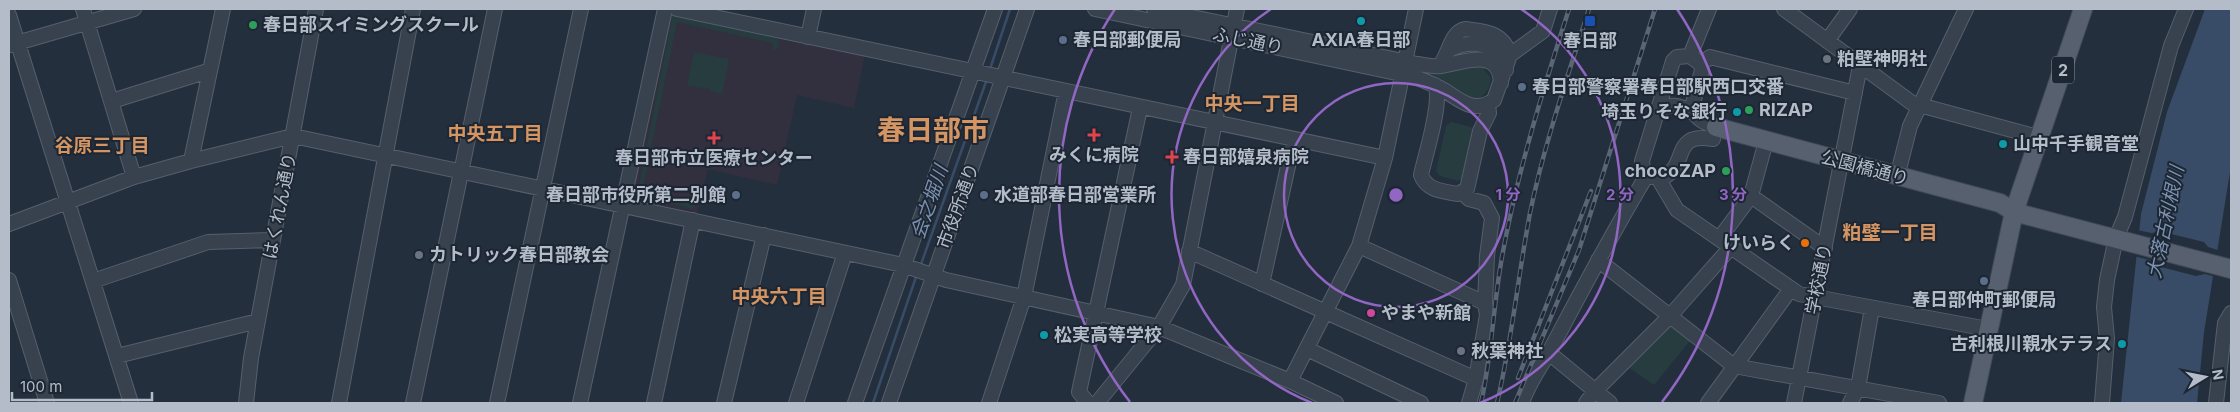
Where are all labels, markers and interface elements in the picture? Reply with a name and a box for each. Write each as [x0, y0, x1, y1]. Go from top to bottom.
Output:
place label: 春日部スイミングスクール [263, 14, 479, 35]
marker: 春日部 [1583, 14, 1597, 28]
marker: AXIA春日部 [1355, 15, 1367, 27]
marker: 春日部スイミングスクール [247, 19, 259, 31]
street label: ふじ通り [1211, 23, 1286, 58]
place label: 春日部郵便局 [1073, 29, 1181, 50]
place label: AXIA春日部 [1311, 29, 1411, 50]
place label: 春日部 [1563, 30, 1617, 51]
marker: 春日部郵便局 [1057, 34, 1069, 46]
place label: 粕壁神明社 [1837, 48, 1927, 69]
marker: 粕壁神明社 [1821, 53, 1833, 65]
road number: 2 [2052, 56, 2074, 84]
place label: 春日部警察署春日部駅西口交番 [1532, 76, 1784, 97]
marker: 春日部警察署春日部駅西口交番 [1516, 81, 1528, 93]
district label: 中央一丁目 [1204, 92, 1300, 115]
place label: RIZAP [1759, 99, 1813, 120]
place label: 埼玉りそな銀行 [1601, 101, 1727, 122]
marker: RIZAP [1743, 104, 1755, 116]
marker: 埼玉りそな銀行 [1731, 106, 1743, 118]
district label: 春日部市 [877, 113, 989, 147]
district label: 中央五丁目 [447, 122, 543, 145]
marker: みくに病院 [1087, 128, 1101, 142]
marker: 春日部市立医療センター [707, 131, 721, 145]
place label: 山中千手観音堂 [2013, 133, 2139, 154]
district label: 谷原三丁目 [54, 134, 150, 157]
marker: 山中千手観音堂 [1997, 138, 2009, 150]
place label: みくに病院 [1049, 144, 1139, 165]
place label: 春日部嬉泉病院 [1183, 146, 1309, 167]
street label: 公園橋通り [1819, 146, 1911, 189]
place label: 春日部市立医療センター [615, 147, 813, 168]
marker: 春日部嬉泉病院 [1165, 150, 1179, 164]
street label: はくれん通り [259, 151, 300, 261]
street label: 市役所通り [932, 160, 983, 252]
place label: chocoZAP [1624, 160, 1716, 181]
water label: 会之堀川 [906, 161, 953, 242]
water label: 大落古利根川 [2142, 162, 2189, 280]
marker: chocoZAP [1720, 165, 1732, 177]
place label: 春日部市役所第二別館 [546, 184, 726, 205]
place label: 水道部春日部営業所 [994, 184, 1156, 205]
text: 1 分 [1495, 185, 1521, 204]
text: 2 分 [1606, 185, 1634, 204]
text: 3 分 [1719, 185, 1747, 204]
centre of rings [1387, 186, 1405, 204]
marker: 春日部市役所第二別館 [730, 189, 742, 201]
marker: 水道部春日部営業所 [978, 189, 990, 201]
district label: 粕壁一丁目 [1842, 221, 1938, 244]
place label: けいらく [1723, 232, 1795, 253]
marker: けいらく [1799, 237, 1811, 249]
street label: 学校通り [1801, 242, 1836, 316]
place label: カトリック春日部教会 [429, 244, 609, 265]
marker: カトリック春日部教会 [413, 249, 425, 261]
marker: 春日部仲町郵便局 [1978, 275, 1990, 287]
district label: 中央六丁目 [731, 285, 827, 308]
place label: 春日部仲町郵便局 [1912, 289, 2056, 310]
place label: やまや新館 [1381, 302, 1471, 323]
marker: やまや新館 [1365, 307, 1377, 319]
place label: 松実高等学校 [1054, 324, 1162, 345]
marker: 松実高等学校 [1038, 329, 1050, 341]
place label: 古利根川親水テラス [1950, 333, 2112, 354]
marker: 古利根川親水テラス [2116, 338, 2128, 350]
place label: 秋葉神社 [1471, 340, 1543, 361]
marker: 秋葉神社 [1455, 345, 1467, 357]
north arrow [2180, 352, 2230, 402]
text: N [2209, 368, 2228, 381]
scale bar [12, 370, 152, 402]
text: 100 m [20, 377, 62, 396]

